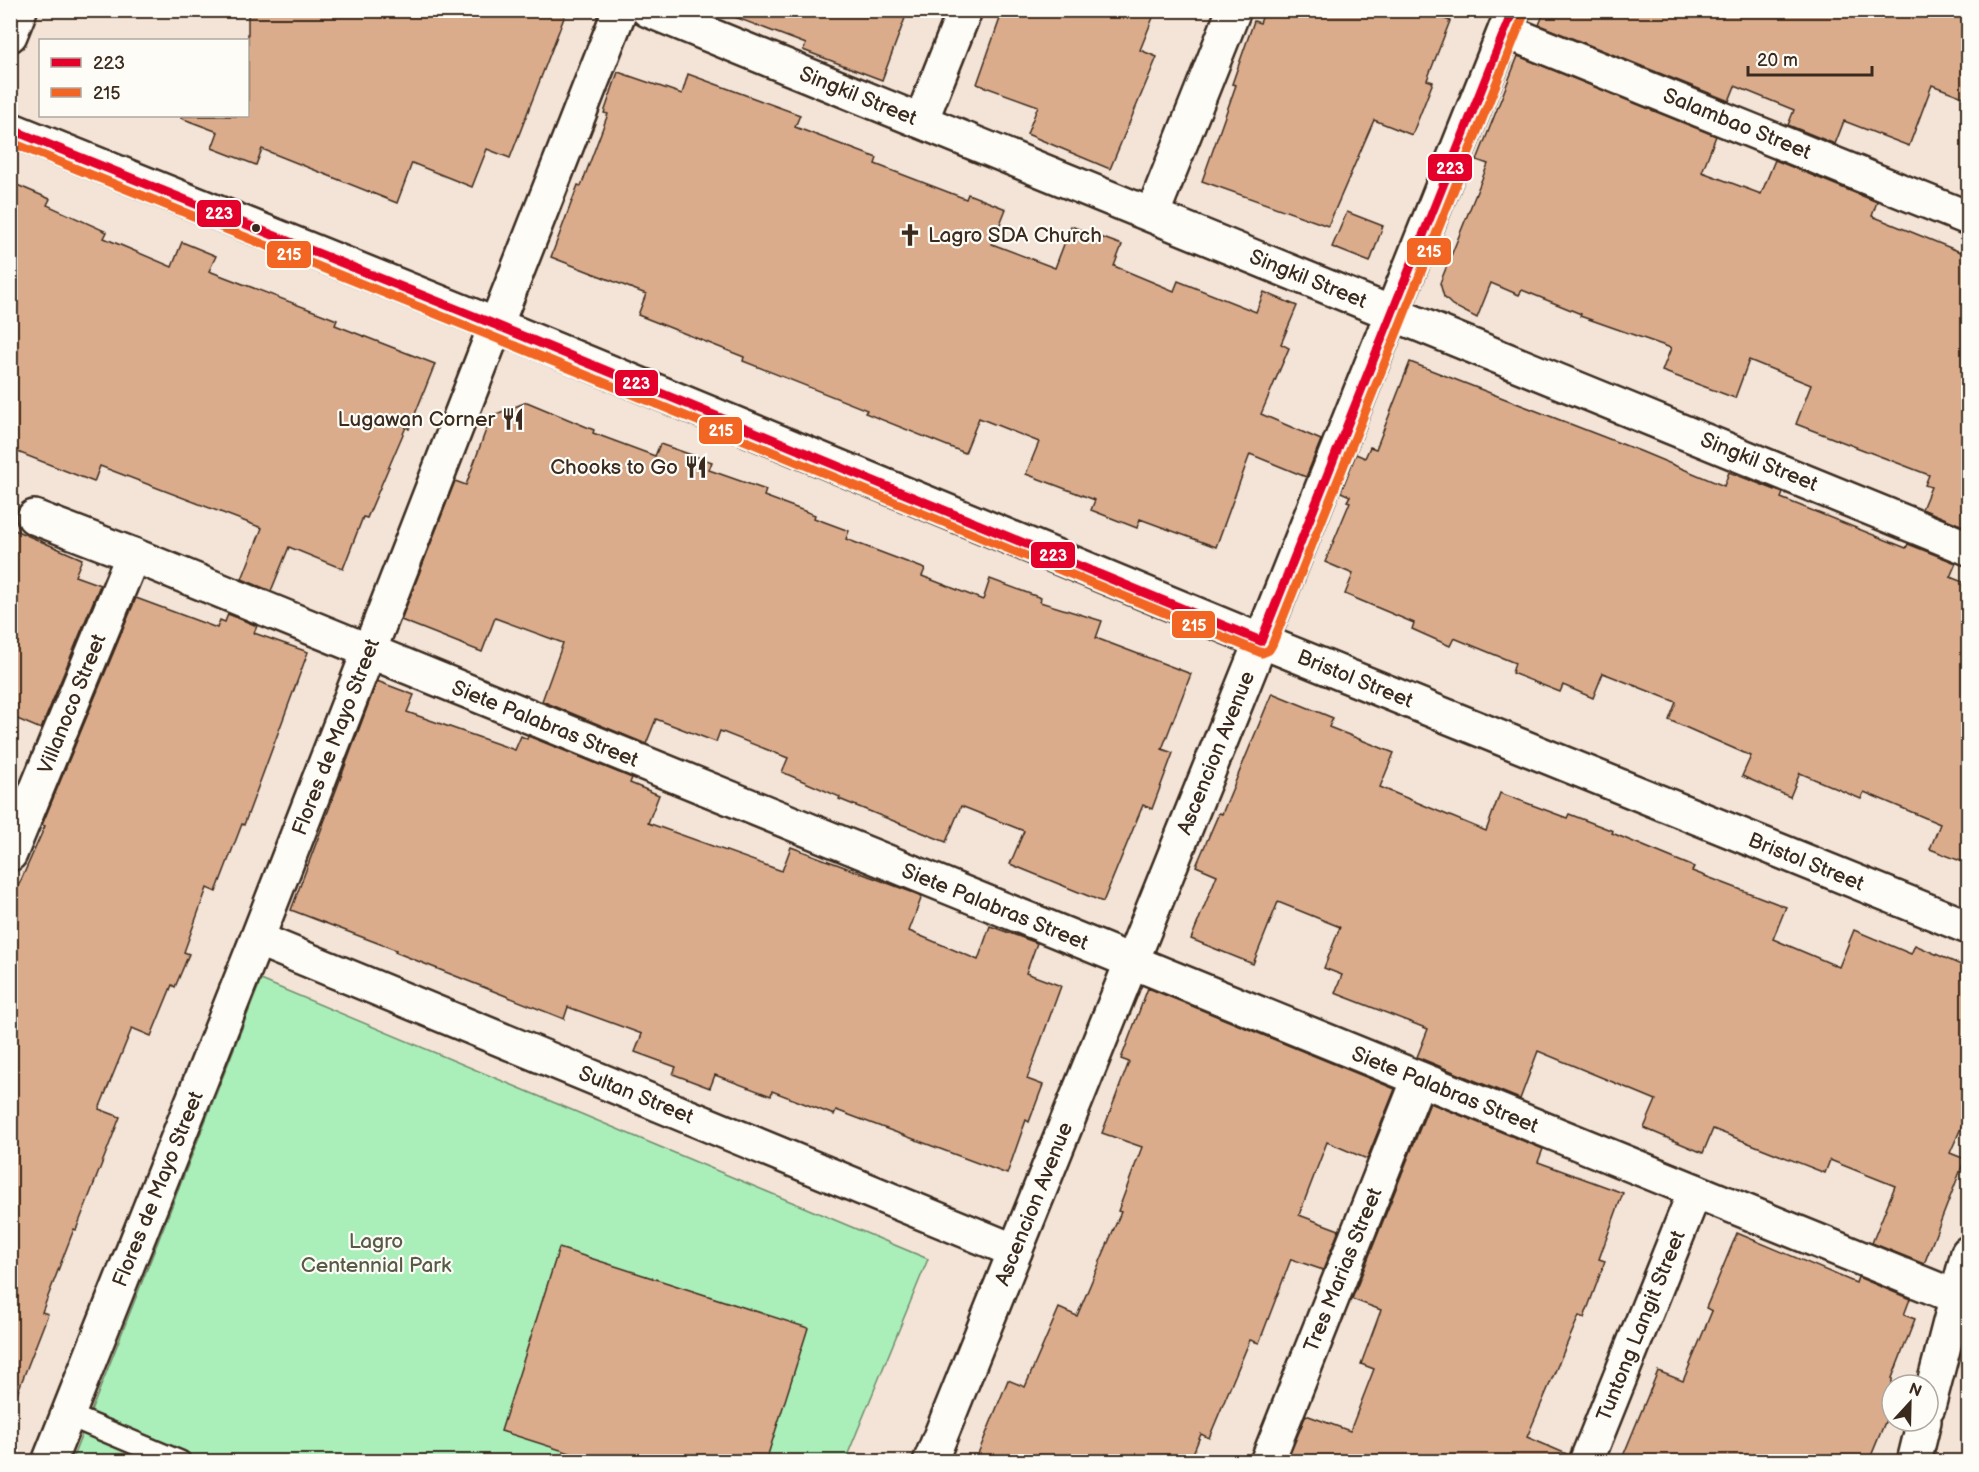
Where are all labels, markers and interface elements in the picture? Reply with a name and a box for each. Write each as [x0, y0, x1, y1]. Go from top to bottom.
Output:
legend [39, 39, 249, 117]
scale bar [1748, 39, 1872, 77]
text: 20 m [1757, 50, 1798, 71]
text: 223 [93, 53, 125, 74]
street label: Singkil Street [796, 61, 921, 131]
text: 215 [93, 83, 121, 104]
street label: Salambao Street [1659, 83, 1815, 165]
line badge: 223 [1427, 153, 1473, 182]
text: 223 [1436, 160, 1464, 179]
line badge: 223 [196, 199, 242, 228]
text: 223 [205, 205, 233, 224]
unlabelled marker [250, 222, 262, 234]
church icon: Lagro SDA Church [897, 222, 923, 248]
place label: Lagro SDA Church [928, 223, 1102, 248]
line badge: 215 [1406, 237, 1452, 266]
line badge: 215 [266, 240, 312, 269]
text: 215 [1416, 243, 1442, 262]
street label: Singkil Street [1246, 244, 1371, 314]
text: 215 [276, 246, 302, 265]
line badge: 223 [614, 369, 659, 397]
text: 223 [622, 375, 650, 394]
restaurant icon: Lugawan Corner [500, 406, 526, 432]
place label: Lugawan Corner [338, 407, 495, 432]
line badge: 215 [698, 416, 743, 445]
text: 215 [708, 422, 734, 441]
street label: Singkil Street [1697, 427, 1822, 497]
restaurant icon: Chooks to Go [683, 454, 709, 480]
place label: Chooks to Go [550, 455, 678, 480]
line badge: 223 [1030, 541, 1076, 569]
text: 223 [1039, 547, 1067, 566]
line badge: 215 [1171, 610, 1216, 639]
text: 215 [1181, 617, 1207, 636]
street label: Villanoco Street [33, 630, 112, 778]
street label: Flores de Mayo Street [287, 635, 385, 839]
street label: Bristol Street [1293, 644, 1417, 714]
street label: Ascencion Avenue [1172, 668, 1260, 838]
street label: Siete Palabras Street [448, 675, 642, 773]
street label: Bristol Street [1744, 827, 1868, 897]
street label: Siete Palabras Street [898, 858, 1092, 956]
street label: Siete Palabras Street [1348, 1041, 1542, 1139]
street label: Sultan Street [575, 1061, 698, 1130]
street label: Flores de Mayo Street [107, 1087, 209, 1290]
street label: Ascencion Avenue [990, 1119, 1078, 1289]
street label: Tres Marias Street [1299, 1184, 1388, 1356]
street label: Tuntong Langit Street [1591, 1226, 1691, 1425]
park label: Lagro Centennial Park [301, 1229, 452, 1278]
north arrow [1880, 1373, 1940, 1433]
text: N [1906, 1379, 1924, 1402]

